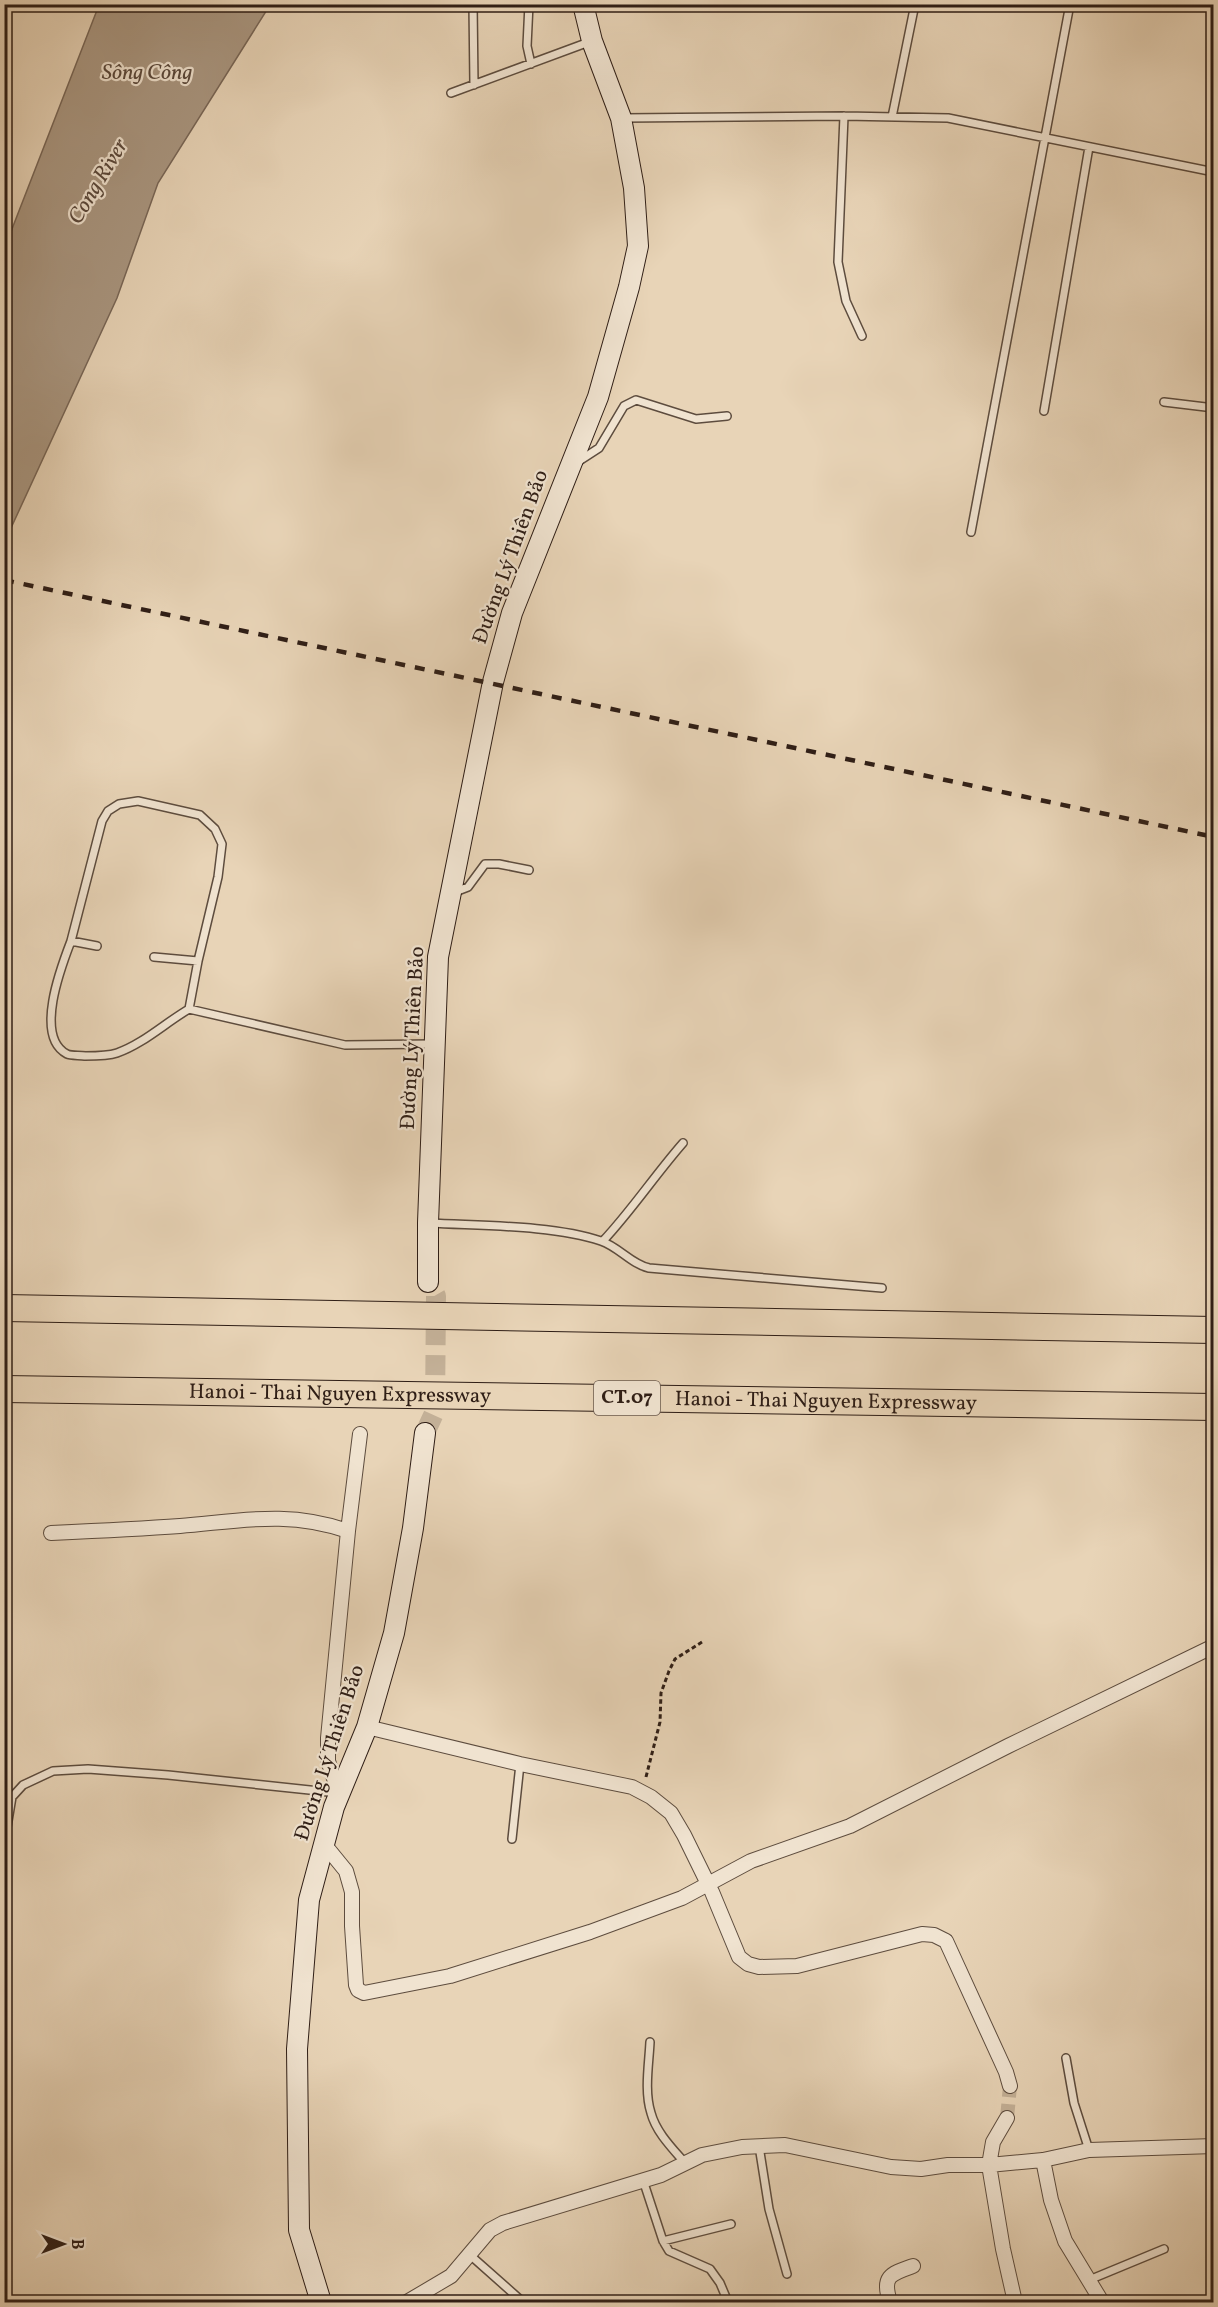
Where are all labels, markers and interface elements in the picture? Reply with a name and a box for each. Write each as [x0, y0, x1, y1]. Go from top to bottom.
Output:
water label: Sông Công [102, 58, 192, 89]
water label: Cong River [61, 133, 137, 231]
street label: Đường Lý Thiên Bảo [466, 466, 556, 648]
street label: Đường Lý Thiên Bảo [394, 946, 432, 1130]
street label: Hanoi - Thai Nguyen Expressway [189, 1377, 492, 1411]
road number: CT.07 [594, 1381, 660, 1415]
street label: Hanoi - Thai Nguyen Expressway [675, 1384, 978, 1418]
street label: Đường Lý Thiên Bảo [288, 1661, 372, 1845]
north arrow [33, 2214, 93, 2274]
text: B [65, 2239, 87, 2250]

